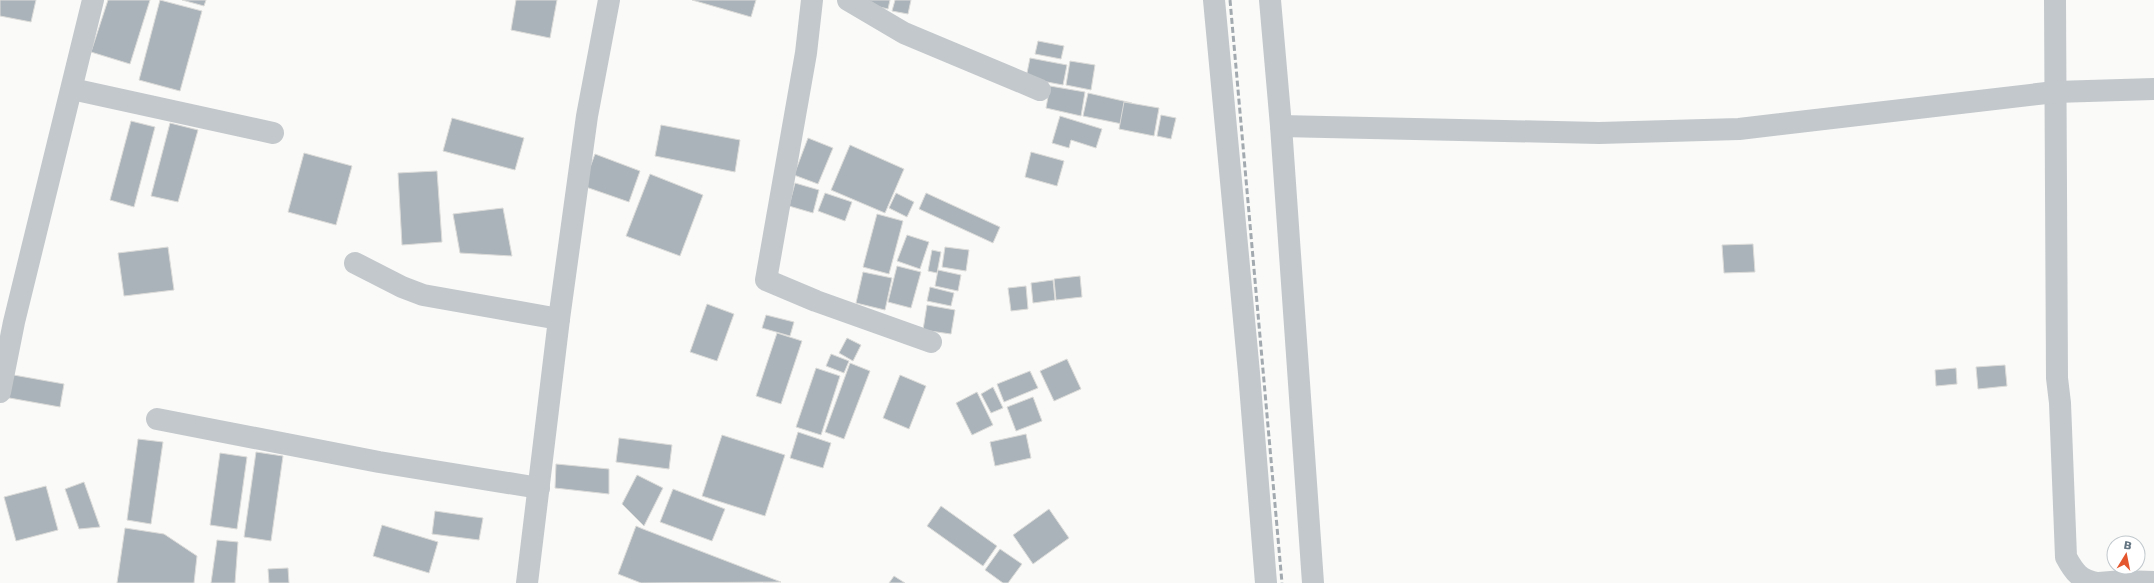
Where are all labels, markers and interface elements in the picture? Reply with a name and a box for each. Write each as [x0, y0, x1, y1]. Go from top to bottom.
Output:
north arrow [2106, 535, 2146, 575]
text: B [2123, 539, 2133, 553]

